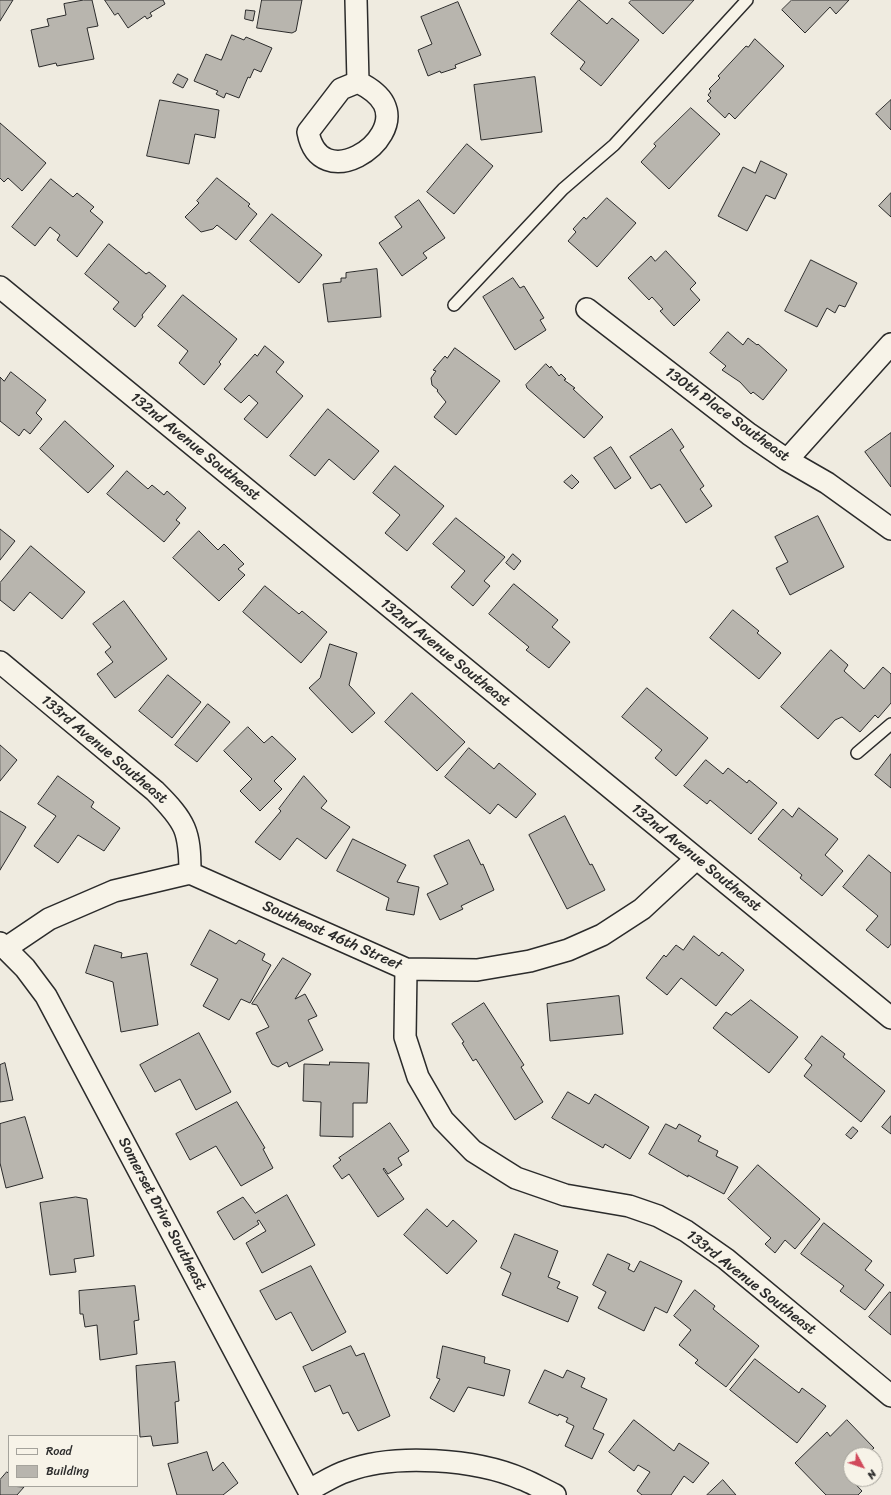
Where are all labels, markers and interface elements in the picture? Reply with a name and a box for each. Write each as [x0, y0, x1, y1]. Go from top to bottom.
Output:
street label: 130th Place Southeast [661, 364, 793, 466]
street label: 132nd Avenue Southeast [126, 389, 264, 505]
street label: 132nd Avenue Southeast [376, 595, 514, 711]
street label: 133rd Avenue Southeast [37, 692, 171, 808]
street label: 132nd Avenue Southeast [627, 800, 765, 916]
street label: Southeast 46th Street [260, 897, 404, 975]
street label: Somerset Drive Southeast [114, 1134, 210, 1294]
street label: 133rd Avenue Southeast [683, 1227, 819, 1339]
legend [8, 1435, 138, 1487]
text: Road [46, 1440, 72, 1462]
north arrow [843, 1447, 883, 1487]
text: Building [46, 1460, 89, 1482]
text: N [862, 1465, 882, 1483]

